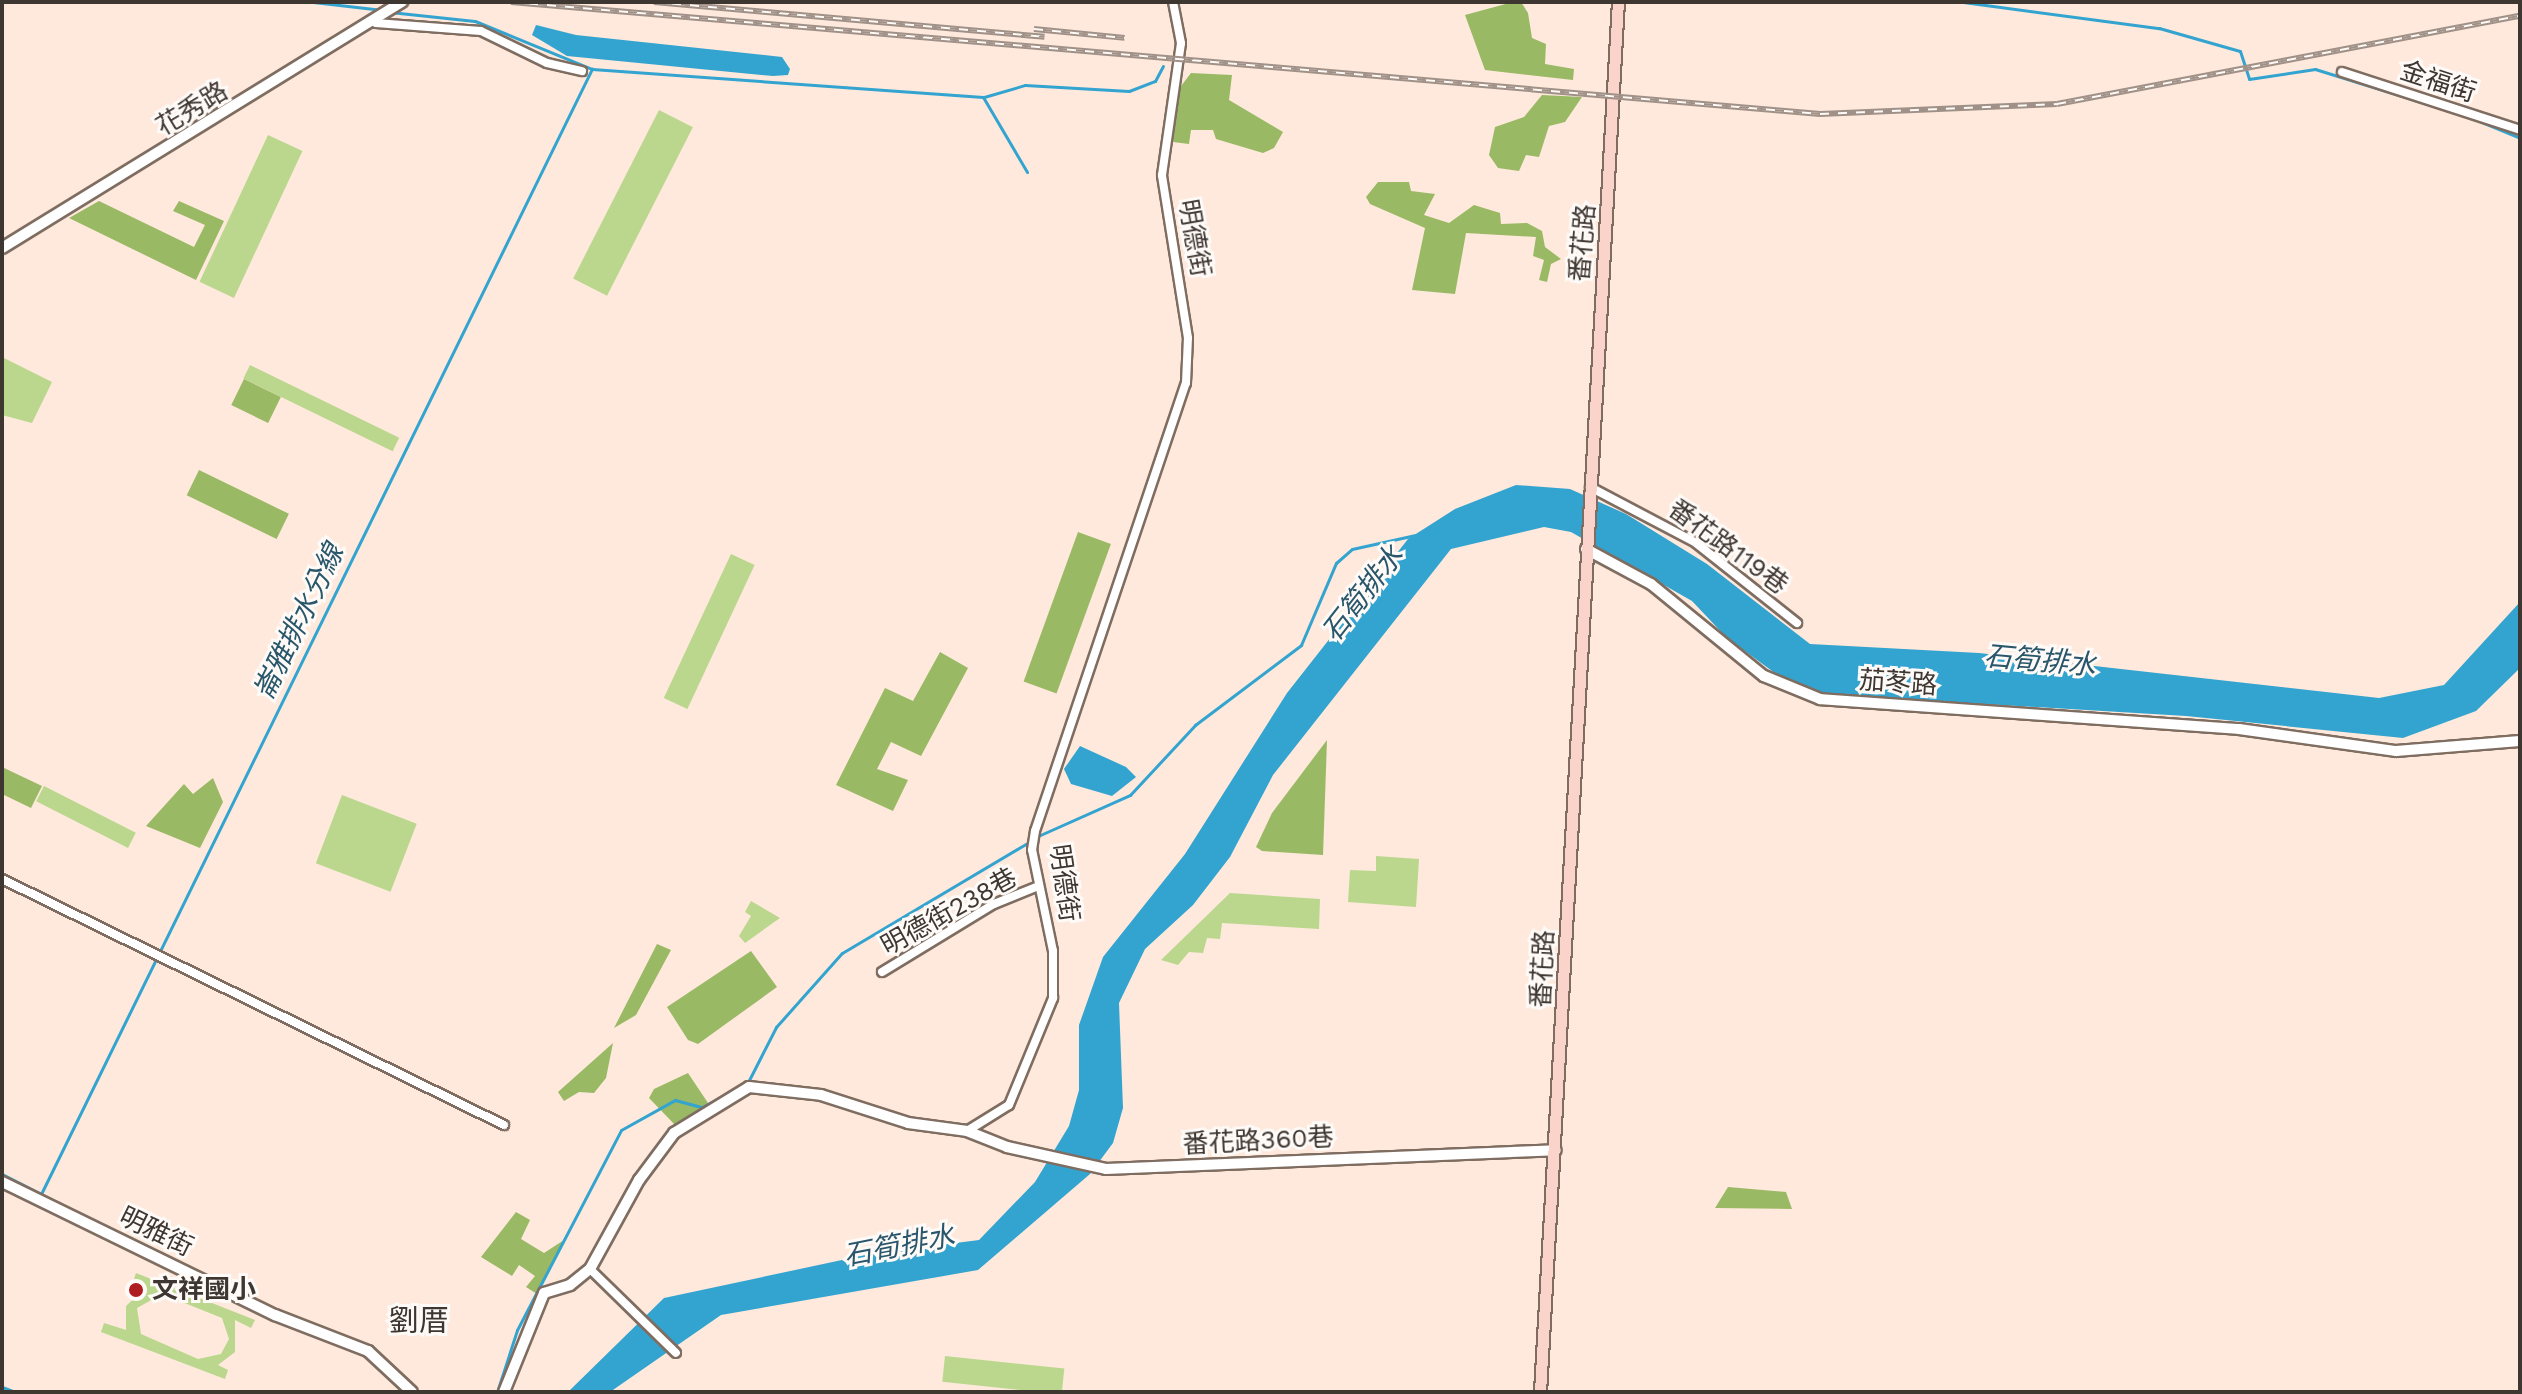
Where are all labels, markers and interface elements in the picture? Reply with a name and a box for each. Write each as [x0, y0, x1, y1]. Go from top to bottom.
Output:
street label: 金福街 [2396, 55, 2480, 109]
street label: 花秀路 [151, 76, 233, 142]
street label: 明德街 [1172, 197, 1216, 279]
street label: 番花路 [1564, 203, 1602, 283]
street label: 番花路119巷 [1662, 493, 1794, 601]
water label: 崙雅排水分線 [247, 539, 351, 705]
water label: 石筍排水 [1315, 540, 1411, 648]
water label: 石筍排水 [1983, 639, 2097, 683]
street label: 茄苳路 [1858, 665, 1938, 701]
street label: 明德街 [1043, 842, 1085, 924]
street label: 明德街238巷 [876, 862, 1022, 962]
street label: 番花路 [1525, 929, 1561, 1009]
street label: 番花路360巷 [1182, 1121, 1334, 1161]
street label: 明雅街 [114, 1201, 198, 1263]
water label: 石筍排水 [841, 1219, 957, 1273]
place label: 文祥國小 [152, 1274, 256, 1306]
marker: 文祥國小 [127, 1281, 145, 1299]
district label: 劉厝 [389, 1303, 449, 1339]

